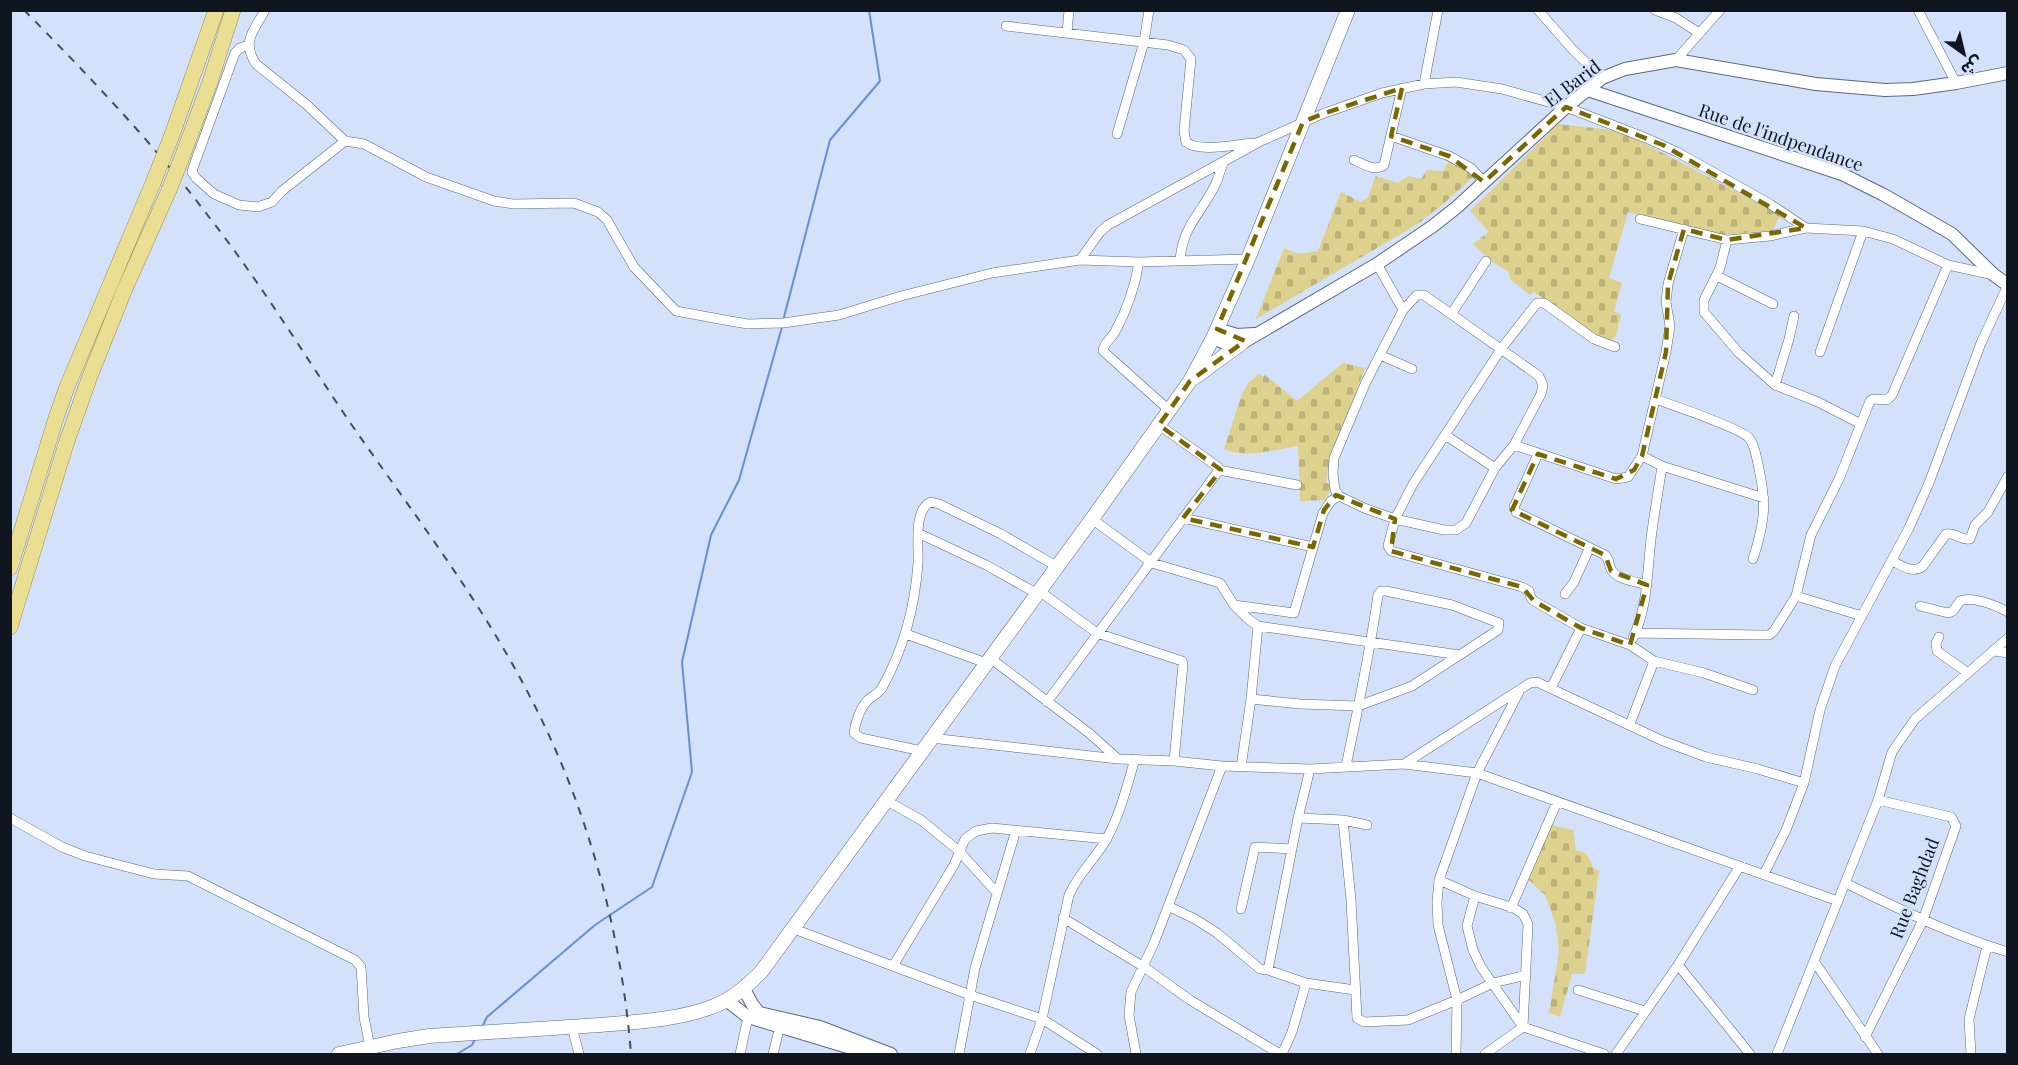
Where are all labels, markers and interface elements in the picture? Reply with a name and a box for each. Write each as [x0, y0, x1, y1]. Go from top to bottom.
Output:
north arrow [1934, 24, 1994, 84]
text: ش [1958, 52, 1988, 82]
street label: El Barid [1539, 54, 1605, 112]
street label: Rue de l'indpendance [1695, 98, 1867, 176]
street label: Rue Baghdad [1884, 834, 1944, 942]

